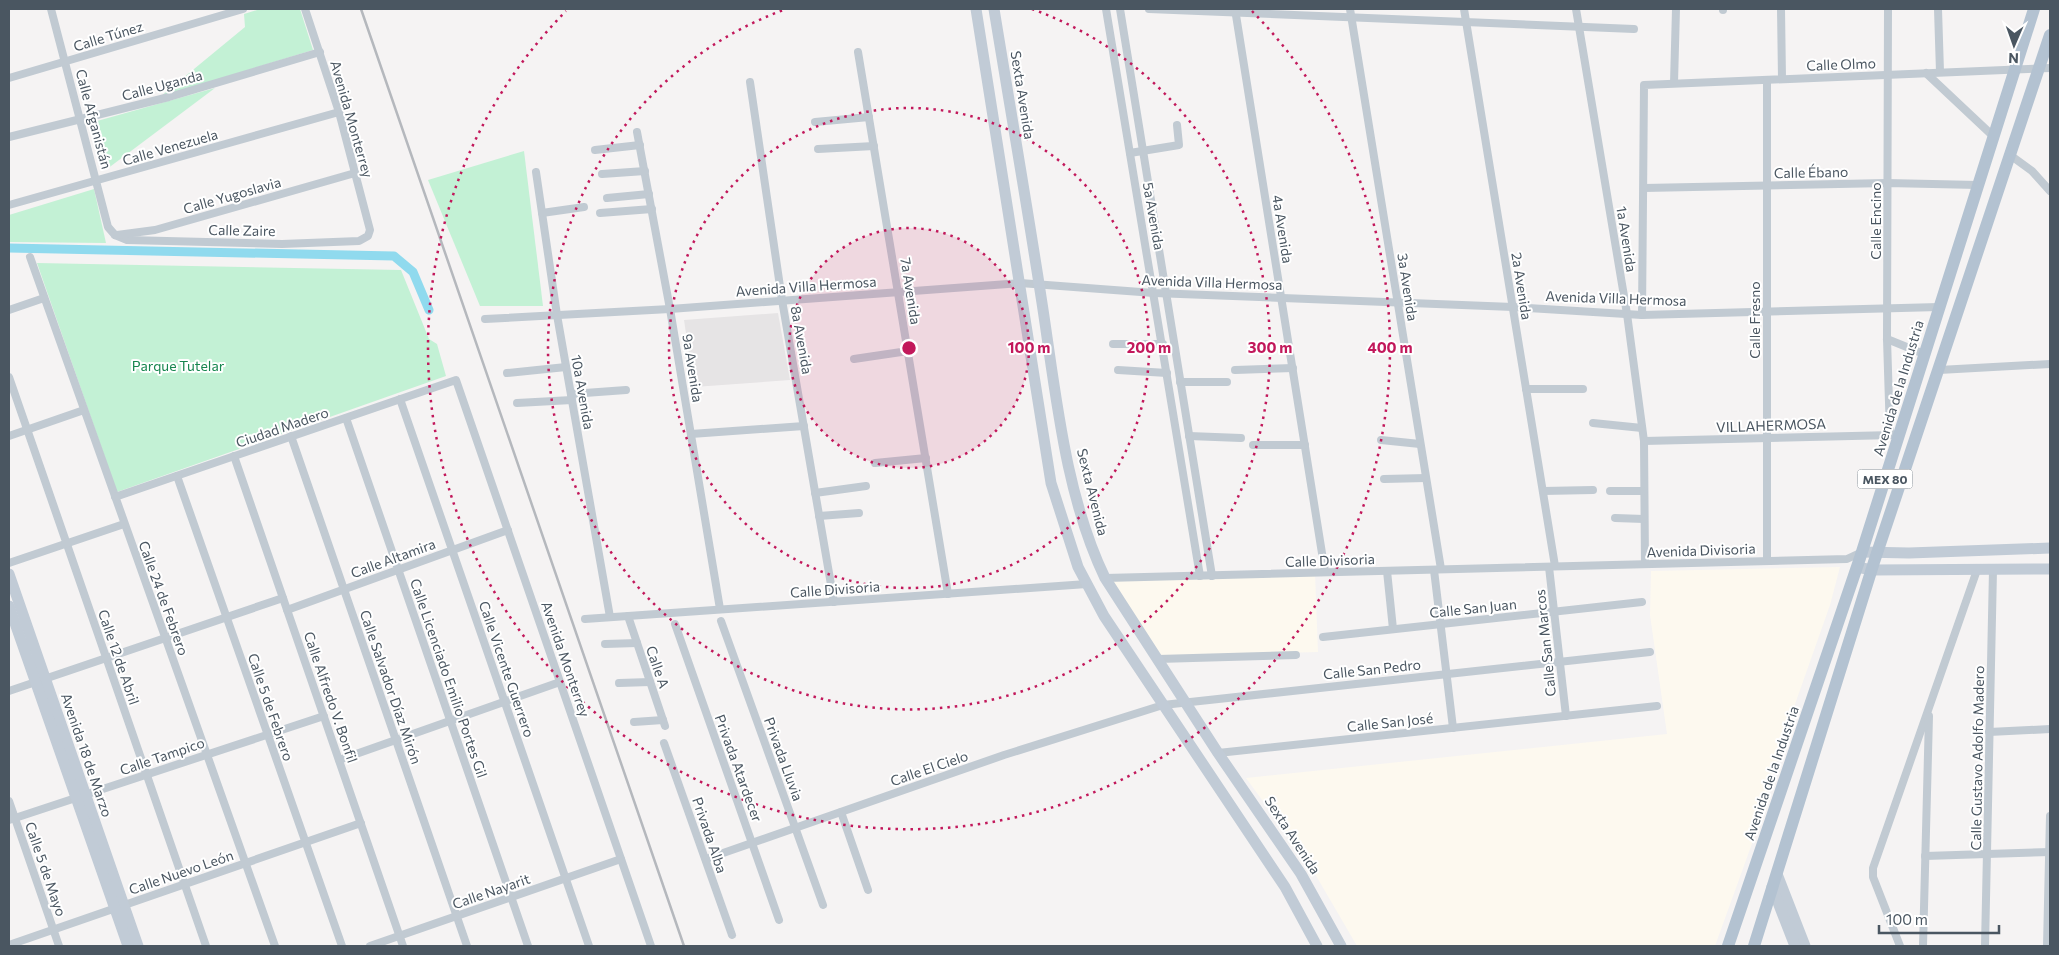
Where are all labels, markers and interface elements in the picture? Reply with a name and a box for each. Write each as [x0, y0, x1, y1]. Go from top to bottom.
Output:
street label: Calle Túnez [71, 17, 145, 55]
north arrow [1989, 20, 2039, 70]
street label: Sexta Avenida [1008, 50, 1038, 140]
text: N [2008, 50, 2019, 67]
street label: Calle Olmo [1806, 54, 1876, 74]
street label: Avenida Monterrey [327, 58, 377, 180]
street label: Calle Uganda [120, 66, 204, 104]
street label: Calle Afganistán [72, 67, 116, 171]
street label: Calle Venezuela [120, 125, 220, 169]
street label: Calle Ébano [1774, 163, 1848, 181]
street label: Calle Yugoslavia [181, 173, 283, 217]
street label: 5a Avenida [1140, 181, 1168, 251]
street label: Calle Encino [1867, 182, 1884, 260]
street label: 4a Avenida [1269, 194, 1297, 264]
street label: 1a Avenida [1613, 205, 1641, 273]
street label: Calle Zaire [208, 221, 276, 239]
street label: 2a Avenida [1508, 251, 1536, 321]
street label: 3a Avenida [1394, 252, 1422, 322]
street label: 7a Avenida [897, 256, 925, 326]
street label: Avenida Villa Hermosa [1141, 271, 1283, 293]
street label: Avenida Villa Hermosa [735, 273, 877, 299]
street label: Calle Fresno [1746, 281, 1763, 359]
street label: Avenida Villa Hermosa [1545, 287, 1687, 309]
street label: 8a Avenida [788, 305, 816, 375]
street label: Avenida de la Industria [1869, 318, 1927, 458]
street label: 9a Avenida [679, 333, 707, 403]
text: 100 m [1008, 338, 1050, 356]
text: 200 m [1127, 338, 1171, 356]
text: 300 m [1248, 338, 1292, 356]
text: 400 m [1367, 338, 1413, 356]
centre of rings [900, 339, 918, 357]
street label: 10a Avenida [568, 353, 598, 431]
park label: Parque Tutelar [132, 357, 225, 374]
street label: Ciudad Madero [233, 403, 331, 451]
street label: VILLAHERMOSA [1716, 415, 1827, 435]
street label: Sexta Avenida [1074, 447, 1112, 537]
road number: MEX 80 [1858, 469, 1912, 488]
street label: Calle Altamira [348, 535, 438, 581]
street label: Calle 24 de Febrero [135, 538, 193, 658]
street label: Avenida Divisoria [1646, 540, 1756, 560]
street label: Calle Divisoria [1285, 550, 1375, 570]
street label: Calle Licenciado Emilio Portes Gil [407, 576, 491, 780]
street label: Calle Divisoria [790, 577, 880, 601]
street label: Calle San Marcos [1531, 589, 1559, 697]
street label: Calle San Juan [1429, 595, 1517, 621]
street label: Calle Vicente Guerrero [476, 599, 538, 739]
street label: Avenida Monterrey [538, 599, 594, 719]
street label: Calle 12 de Abril [95, 607, 143, 707]
street label: Calle Salvador Díaz Mirón [357, 608, 425, 766]
street label: Calle Alfredo V. Bonfil [301, 629, 361, 765]
street label: Calle A [643, 644, 673, 691]
street label: Calle 5 de Febrero [245, 651, 297, 763]
street label: Calle San Pedro [1322, 655, 1422, 683]
street label: Calle Gustavo Adolfo Madero [1967, 665, 1987, 851]
street label: Avenida 18 de Marzo [58, 691, 116, 819]
street label: Avenida de la Industria [1740, 703, 1802, 843]
street label: Calle San José [1346, 709, 1434, 735]
street label: Privada Atardecer [712, 712, 767, 825]
street label: Privada Lluvia [761, 715, 807, 803]
street label: Calle Tampico [117, 734, 207, 778]
street label: Calle El Cielo [888, 747, 970, 789]
street label: Sexta Avenida [1262, 793, 1324, 877]
street label: Privada Alba [689, 795, 731, 875]
street label: Calle 5 de Mayo [22, 820, 70, 918]
street label: Calle Nuevo León [126, 846, 236, 898]
street label: Calle Nayarit [450, 870, 532, 912]
scale bar [1879, 902, 1999, 934]
text: 100 m [1886, 910, 1928, 928]

